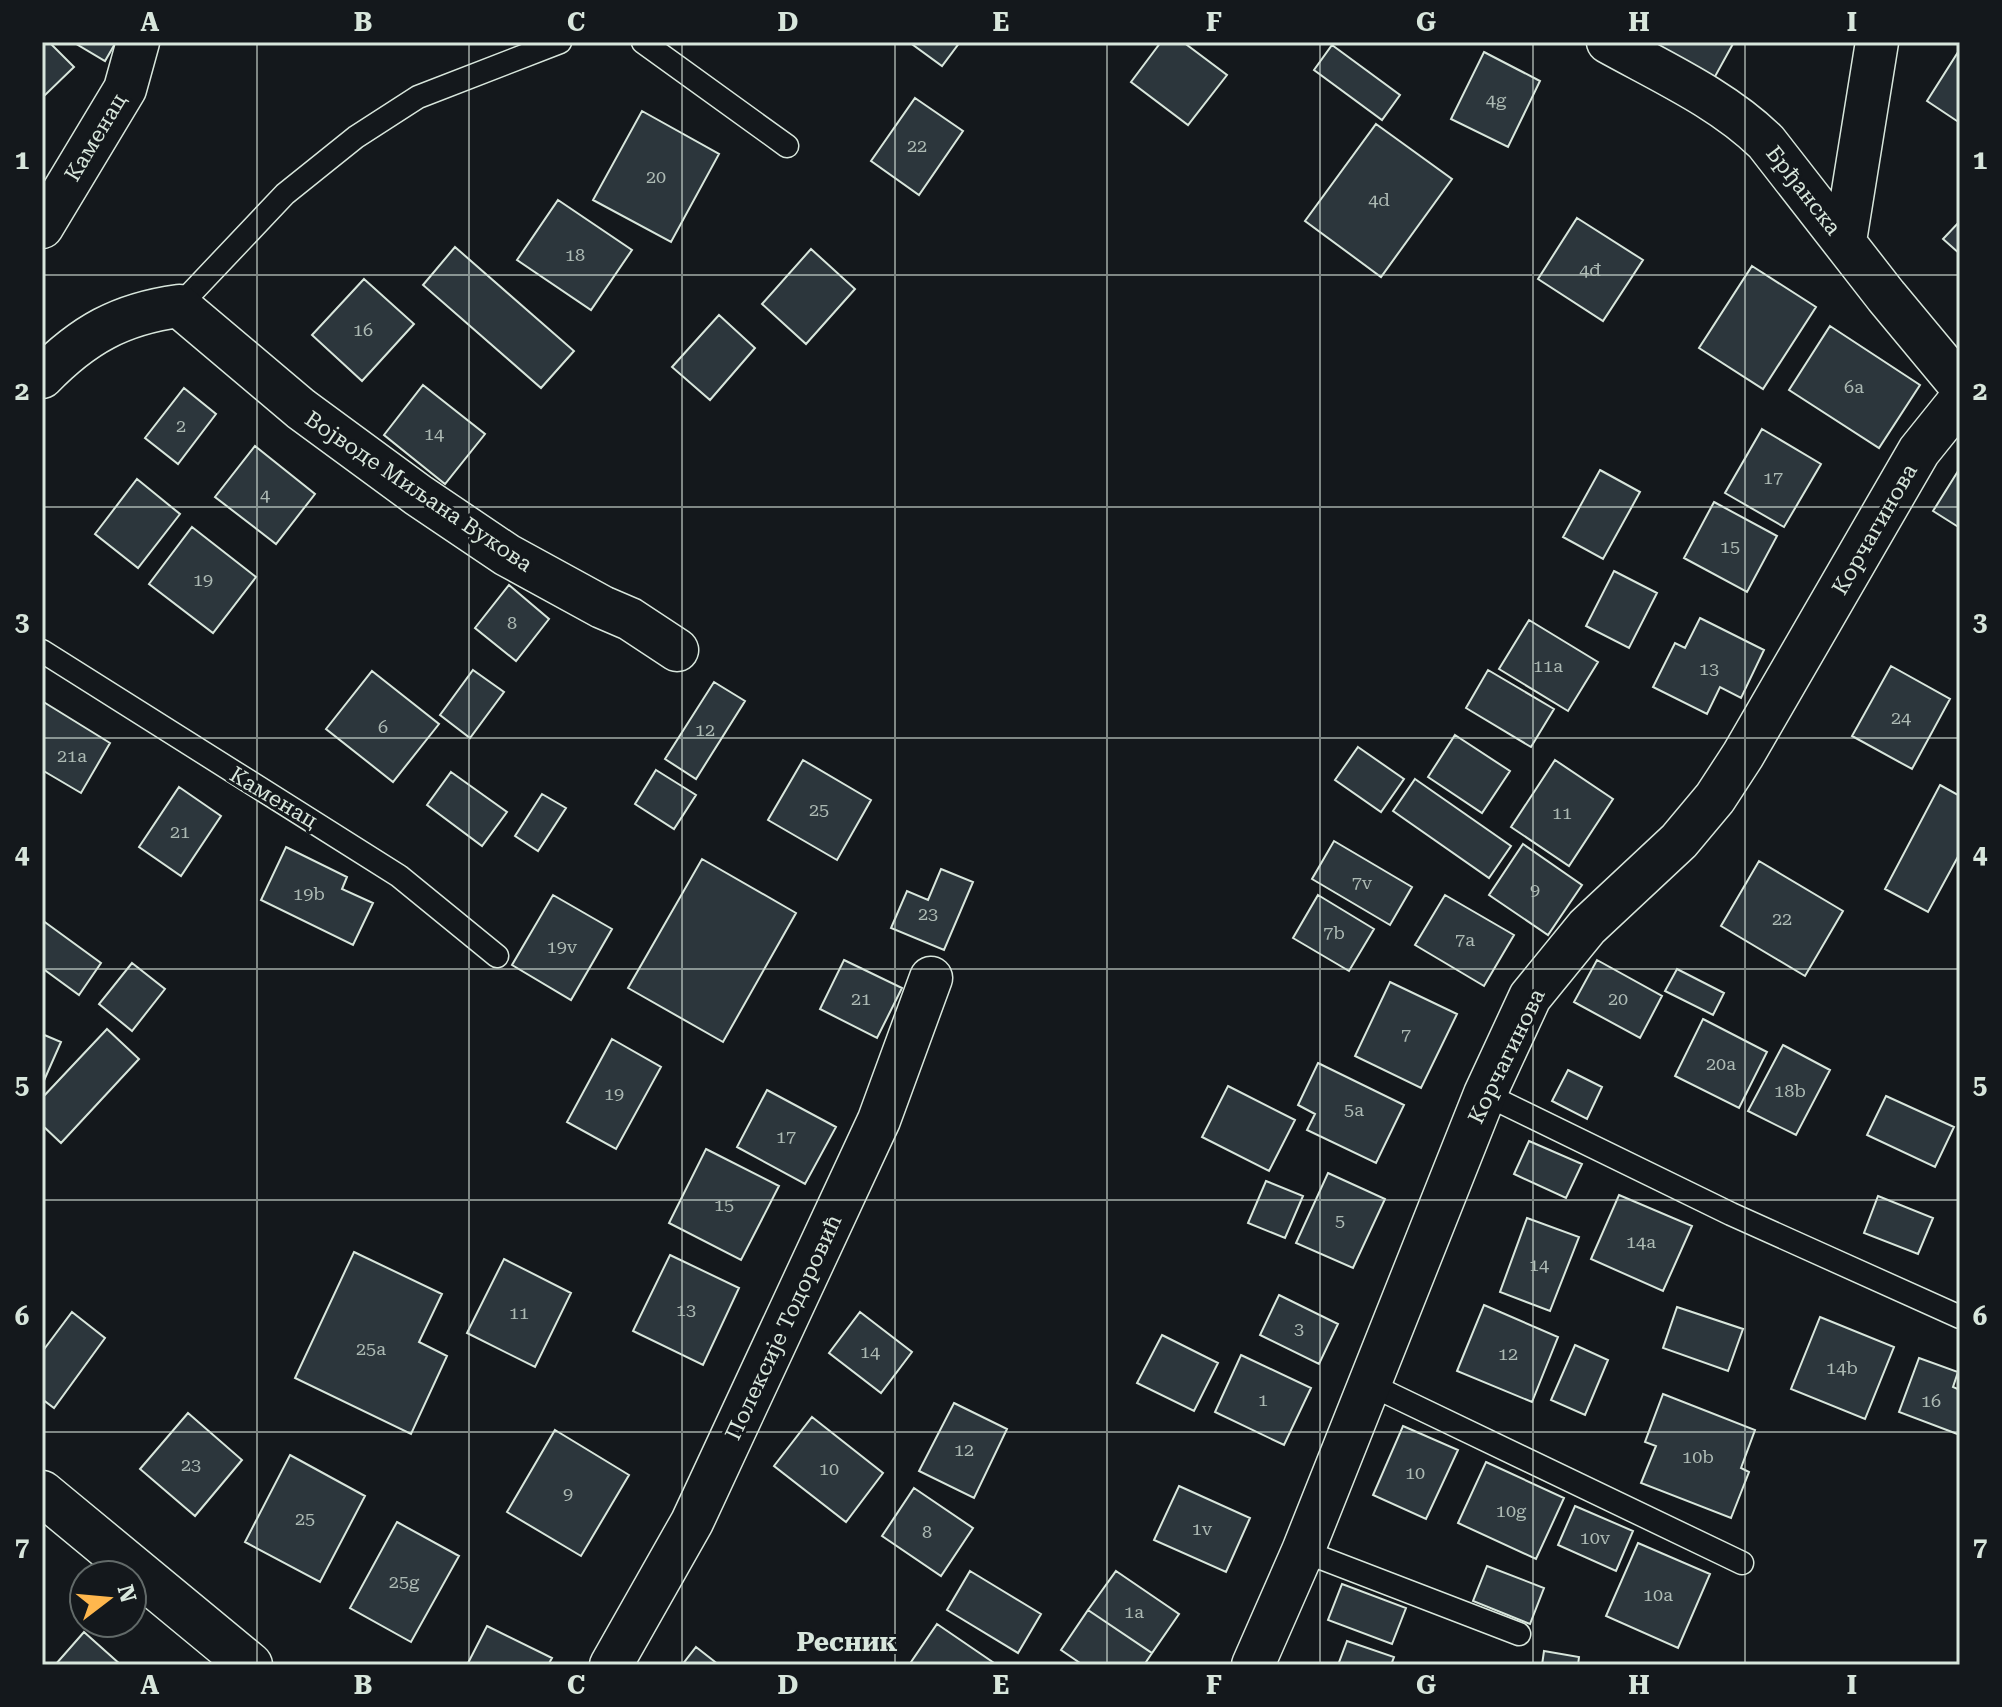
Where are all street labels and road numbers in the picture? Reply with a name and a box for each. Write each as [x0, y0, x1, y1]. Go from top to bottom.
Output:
street label: Каменац [59, 89, 131, 186]
street label: Брђанска [1761, 141, 1846, 240]
street label: Војводе Миљана Вукова [300, 406, 537, 577]
street label: Корчагинова [1827, 459, 1922, 599]
street label: Каменац [225, 761, 322, 833]
street label: Корчагинова [1463, 985, 1550, 1128]
street label: Полексије Тодоровић [720, 1211, 847, 1444]

